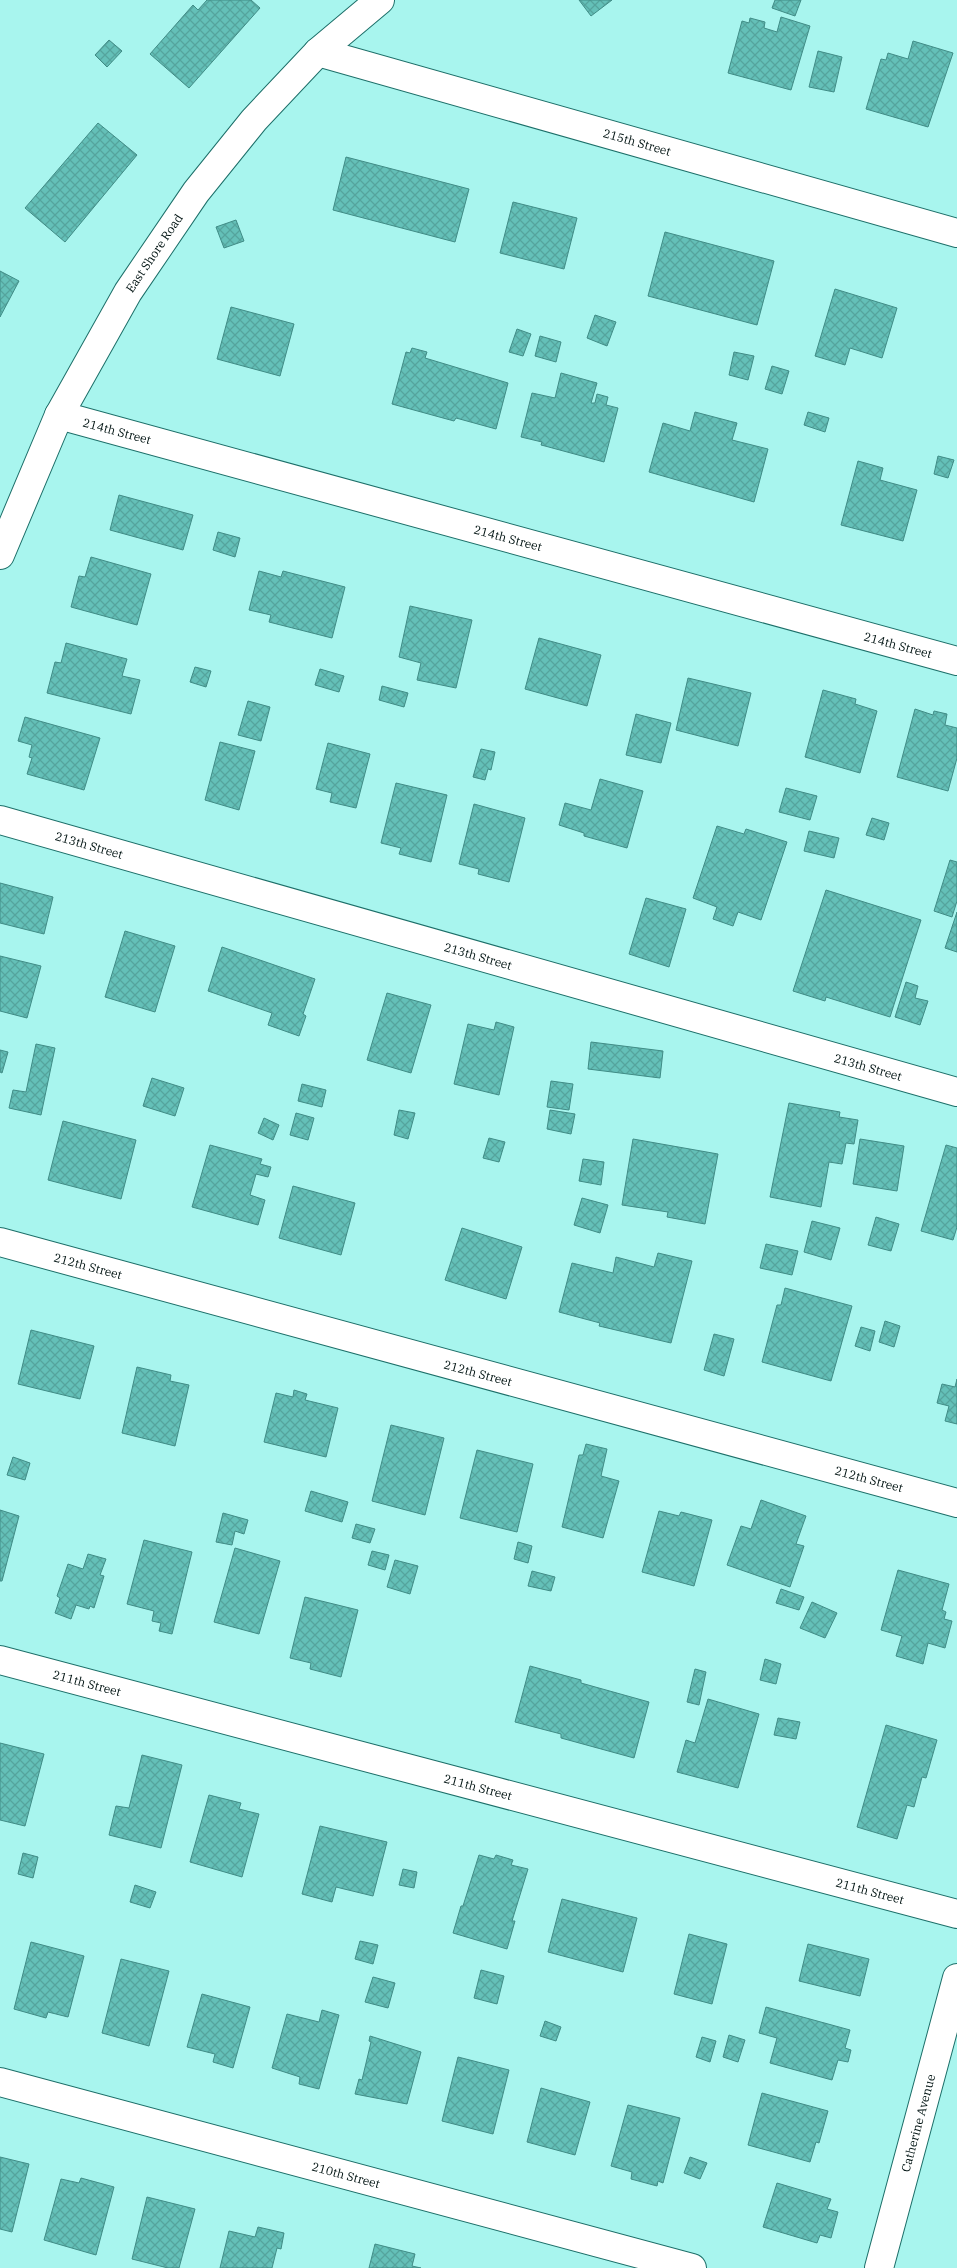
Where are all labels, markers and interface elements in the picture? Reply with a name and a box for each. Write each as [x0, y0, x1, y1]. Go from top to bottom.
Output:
street label: 215th Street [601, 125, 673, 159]
street label: East Shore Road [122, 211, 186, 295]
street label: 214th Street [81, 415, 153, 447]
street label: 214th Street [472, 522, 544, 554]
street label: 214th Street [862, 629, 934, 661]
street label: 213th Street [53, 828, 125, 862]
street label: 213th Street [442, 939, 514, 973]
street label: 213th Street [832, 1050, 904, 1084]
street label: 212th Street [52, 1250, 124, 1282]
street label: 212th Street [442, 1357, 514, 1389]
street label: 212th Street [833, 1463, 905, 1495]
street label: 211th Street [51, 1667, 123, 1699]
street label: 211th Street [442, 1771, 514, 1803]
street label: 211th Street [834, 1875, 906, 1907]
street label: Catherine Avenue [898, 2073, 938, 2173]
street label: 210th Street [310, 2159, 382, 2191]

